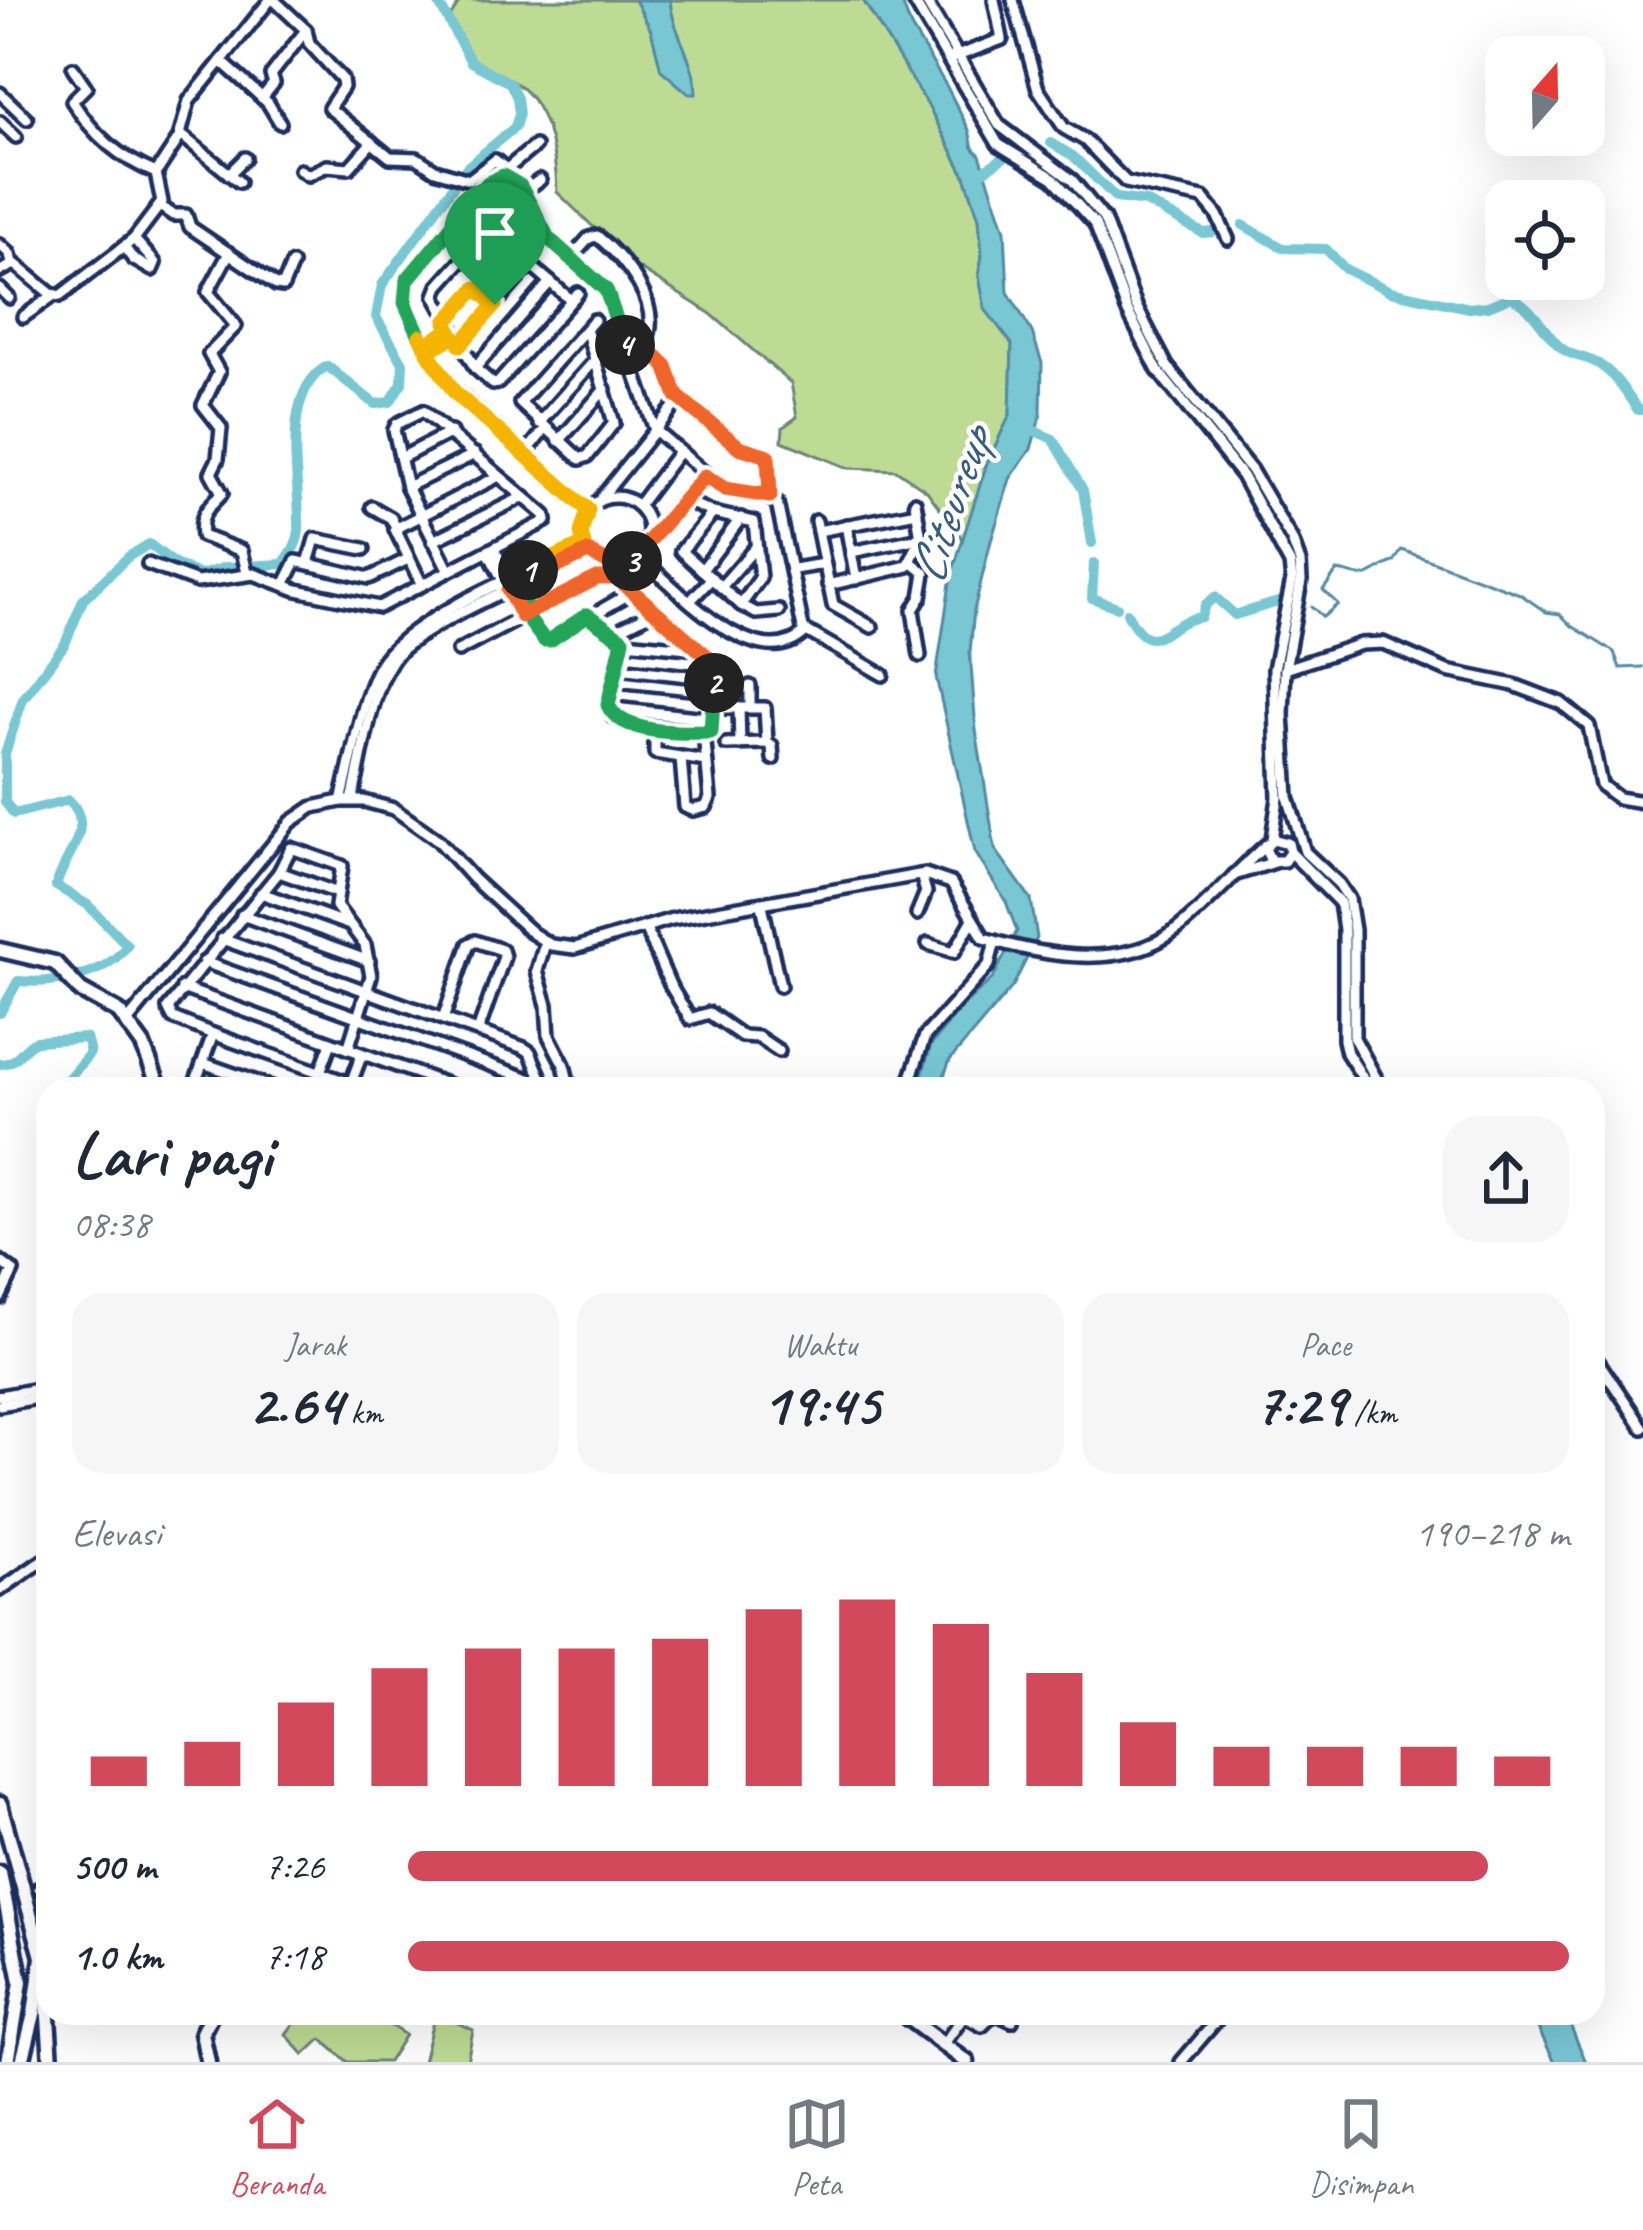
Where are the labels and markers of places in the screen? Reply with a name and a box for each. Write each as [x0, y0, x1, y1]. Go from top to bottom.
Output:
pin [444, 182, 546, 305]
pin: 4 [595, 315, 655, 375]
pin: 3 [602, 531, 662, 591]
pin: 1 [498, 540, 558, 600]
pin: 2 [684, 653, 744, 713]

